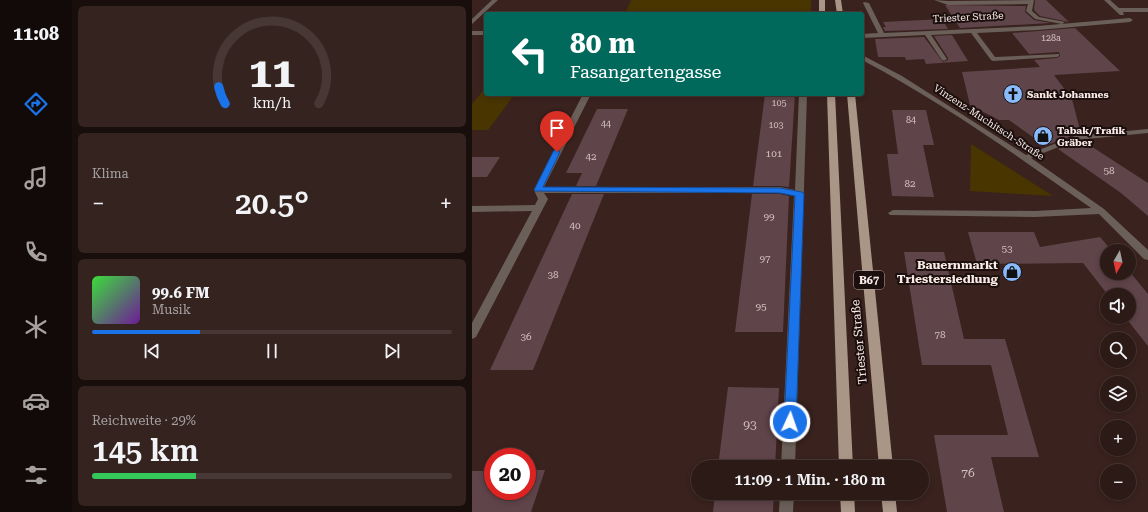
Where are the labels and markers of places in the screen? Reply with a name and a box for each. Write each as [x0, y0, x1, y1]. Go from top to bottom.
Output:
church icon: Sankt Johannes [1002, 83, 1024, 105]
place label: Sankt Johannes [1027, 89, 1109, 100]
pin [540, 111, 574, 152]
shop icon: Tabak/Trafik Gräber [1032, 125, 1054, 147]
place label: Tabak/Trafik Gräber [1057, 125, 1126, 148]
place label: Bauernmarkt Triestersiedlung [897, 258, 999, 286]
shop icon: Bauernmarkt Triestersiedlung [1001, 261, 1023, 283]

